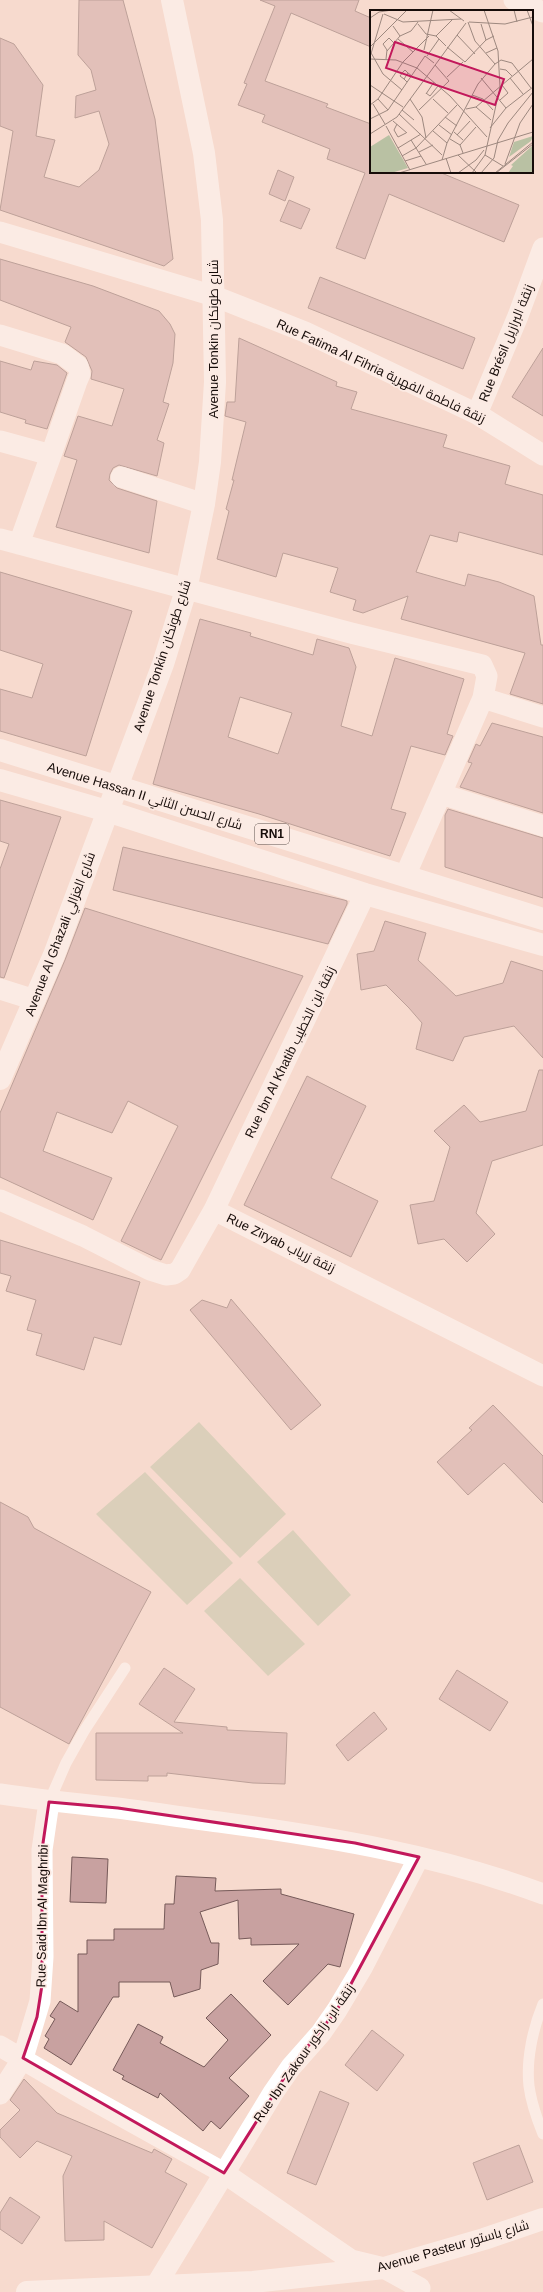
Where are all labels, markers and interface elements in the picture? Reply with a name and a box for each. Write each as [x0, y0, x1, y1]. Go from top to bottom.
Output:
inset map [370, 10, 533, 173]
street label: Avenue Tonkin شارع طونكان [206, 260, 222, 418]
street label: Rue Brésil زنقة البرازيل [476, 282, 536, 404]
street label: Rue Fatima Al Fihria زنقة فاطمة الفهرية [274, 316, 488, 426]
street label: Avenue Tonkin شارع طونكان [130, 578, 195, 734]
street label: Avenue Hassan II شارع الحسن الثاني [45, 759, 244, 836]
road number: RN1 [255, 824, 289, 844]
street label: Avenue Al Ghazali شارع الغزالي [22, 850, 101, 1019]
street label: Rue Ibn Al Khatib زنقة ابن الخطيب [242, 964, 338, 1140]
street label: Rue Ziryab زنقة زرياب [224, 1210, 338, 1276]
street label: Rue Said Ibn Al Maghribi [33, 1844, 51, 1988]
street label: Rue Ibn Zakour زنقة ابن زاكور [250, 1981, 358, 2125]
street label: Avenue Pasteur شارع باستور [375, 2217, 531, 2276]

